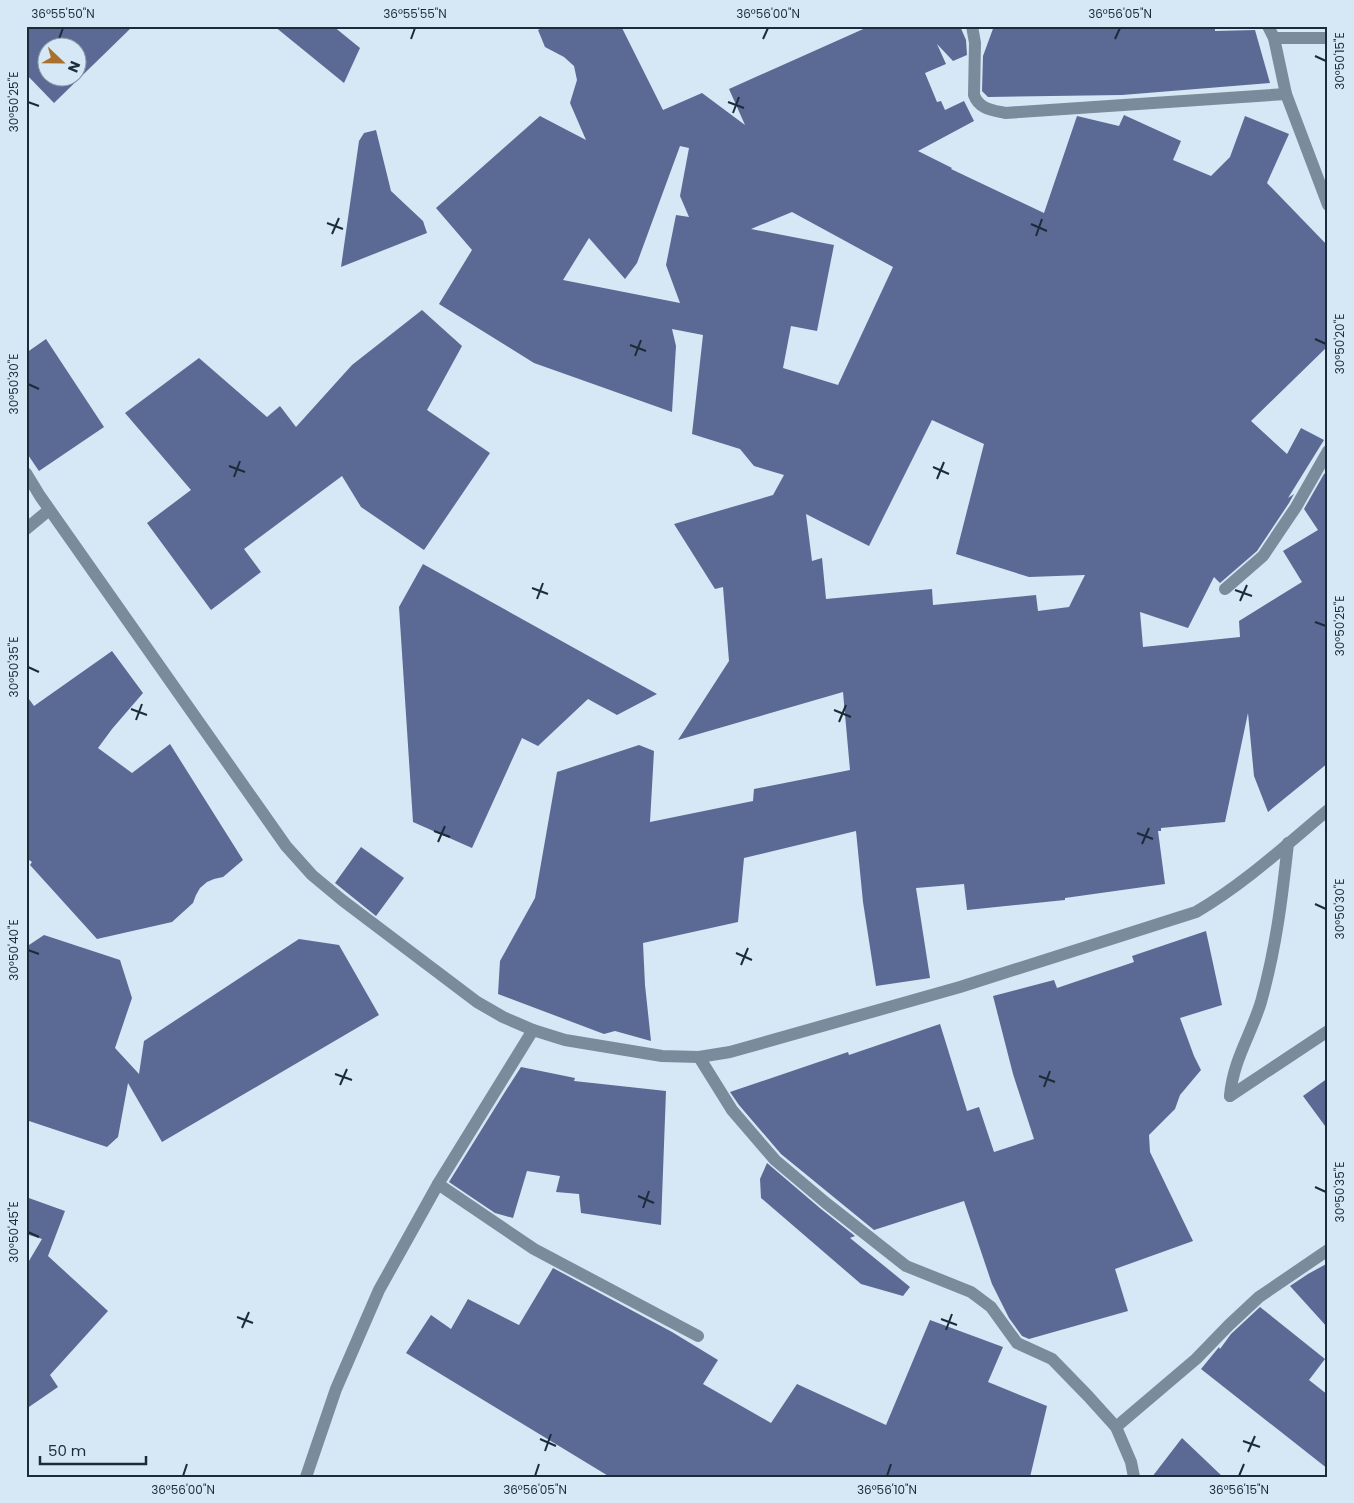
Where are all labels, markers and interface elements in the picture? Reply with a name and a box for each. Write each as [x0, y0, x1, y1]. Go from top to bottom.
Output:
text: 36°55'50"N [31, 5, 95, 22]
text: 36°55'55"N [383, 5, 447, 22]
text: 36°56'00"N [736, 5, 800, 22]
text: 36°56'05"N [1088, 5, 1152, 22]
text: 30°50'15"E [1331, 32, 1348, 90]
north arrow [38, 38, 88, 88]
text: N [63, 58, 85, 75]
text: 30°50'25"E [5, 72, 22, 132]
text: 30°50'20"E [1331, 314, 1348, 374]
text: 30°50'30"E [5, 354, 22, 414]
text: 30°50'25"E [1331, 596, 1348, 656]
text: 30°50'35"E [5, 637, 22, 697]
text: 30°50'30"E [1331, 879, 1348, 939]
text: 30°50'40"E [5, 919, 22, 981]
text: 30°50'35"E [1331, 1162, 1348, 1222]
text: 30°50'45"E [5, 1201, 22, 1263]
scale bar [40, 1433, 146, 1465]
text: 50 m [48, 1440, 86, 1461]
text: 36°56'00"N [151, 1481, 215, 1498]
text: 36°56'05"N [503, 1481, 567, 1498]
text: 36°56'10"N [857, 1481, 917, 1498]
text: 36°56'15"N [1209, 1481, 1269, 1498]

